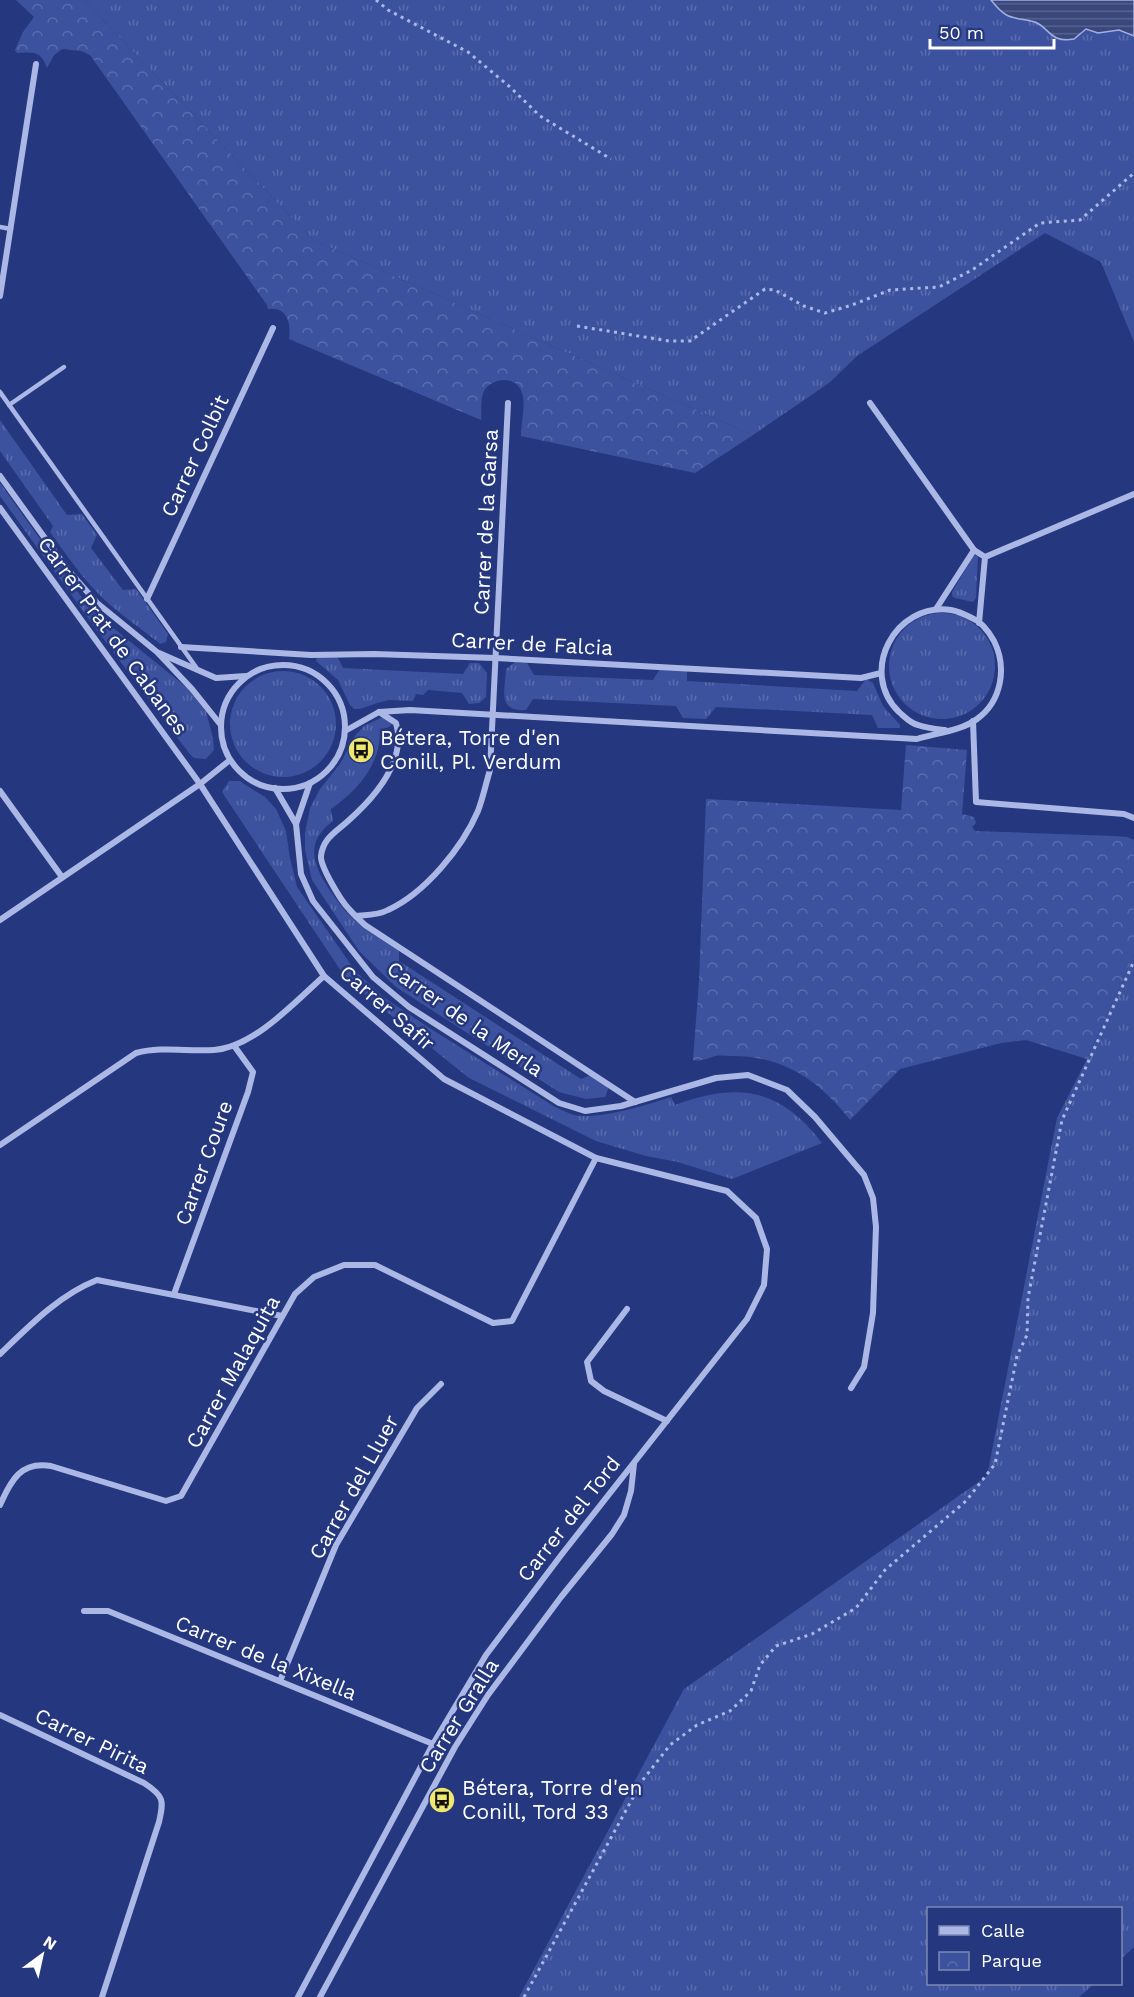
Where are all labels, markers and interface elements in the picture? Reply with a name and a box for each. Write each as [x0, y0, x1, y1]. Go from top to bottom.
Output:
scale bar [930, 12, 1054, 50]
text: 50 m [939, 22, 984, 43]
street label: Carrer Colbit [155, 391, 234, 521]
street label: Carrer de la Garsa [468, 428, 503, 616]
street label: Carrer Prat de Cabanes [33, 532, 194, 740]
street label: Carrer de Falcia [450, 627, 614, 660]
place label: Bétera, Torre d'en Conill, Pl. Verdum [380, 725, 562, 774]
bus stop icon: Bétera, Torre d'en Conill, Pl. Verdum [346, 735, 376, 765]
street label: Carrer de la Merla [382, 955, 548, 1082]
street label: Carrer Safir [335, 960, 440, 1056]
street label: Carrer Coure [169, 1097, 238, 1229]
street label: Carrer Malaquita [180, 1291, 285, 1453]
street label: Carrer del Lluer [304, 1410, 404, 1563]
street label: Carrer del Tord [512, 1451, 625, 1586]
street label: Carrer de la Xixella [172, 1610, 361, 1705]
street label: Carrer Gralla [413, 1654, 504, 1778]
street label: Carrer Pirita [31, 1702, 153, 1779]
place label: Bétera, Torre d'en Conill, Tord 33 [462, 1775, 643, 1824]
bus stop icon: Bétera, Torre d'en Conill, Tord 33 [427, 1785, 457, 1815]
legend [927, 1907, 1122, 1985]
text: Calle [981, 1920, 1025, 1941]
north arrow [12, 1925, 72, 1985]
text: N [40, 1932, 60, 1954]
text: Parque [981, 1950, 1042, 1971]

